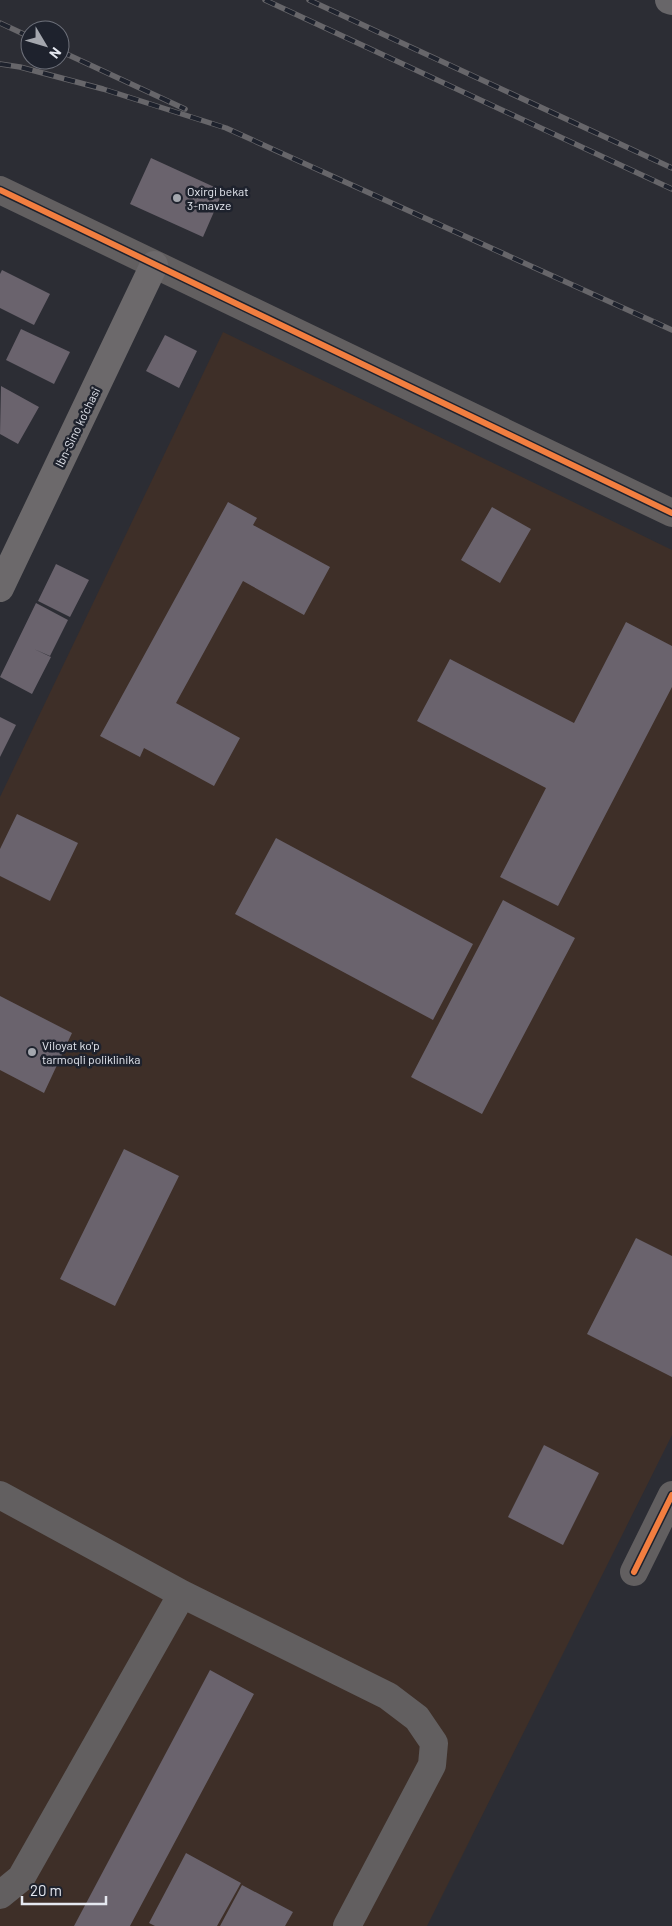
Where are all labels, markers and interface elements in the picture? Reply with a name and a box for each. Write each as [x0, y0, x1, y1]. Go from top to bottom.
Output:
north arrow [20, 20, 70, 70]
text: N [46, 44, 65, 62]
place label: Oxirgi bekat 3-mavze [187, 184, 249, 212]
marker: Oxirgi bekat 3-mavze [171, 192, 183, 204]
street label: Ibn-Sino ko'chasi [52, 385, 102, 469]
place label: Viloyat ko'p tarmoqli poliklinika [42, 1038, 140, 1066]
marker: Viloyat ko'p tarmoqli poliklinika [26, 1046, 38, 1058]
scale bar [22, 1874, 106, 1906]
text: 20 m [30, 1881, 62, 1899]

